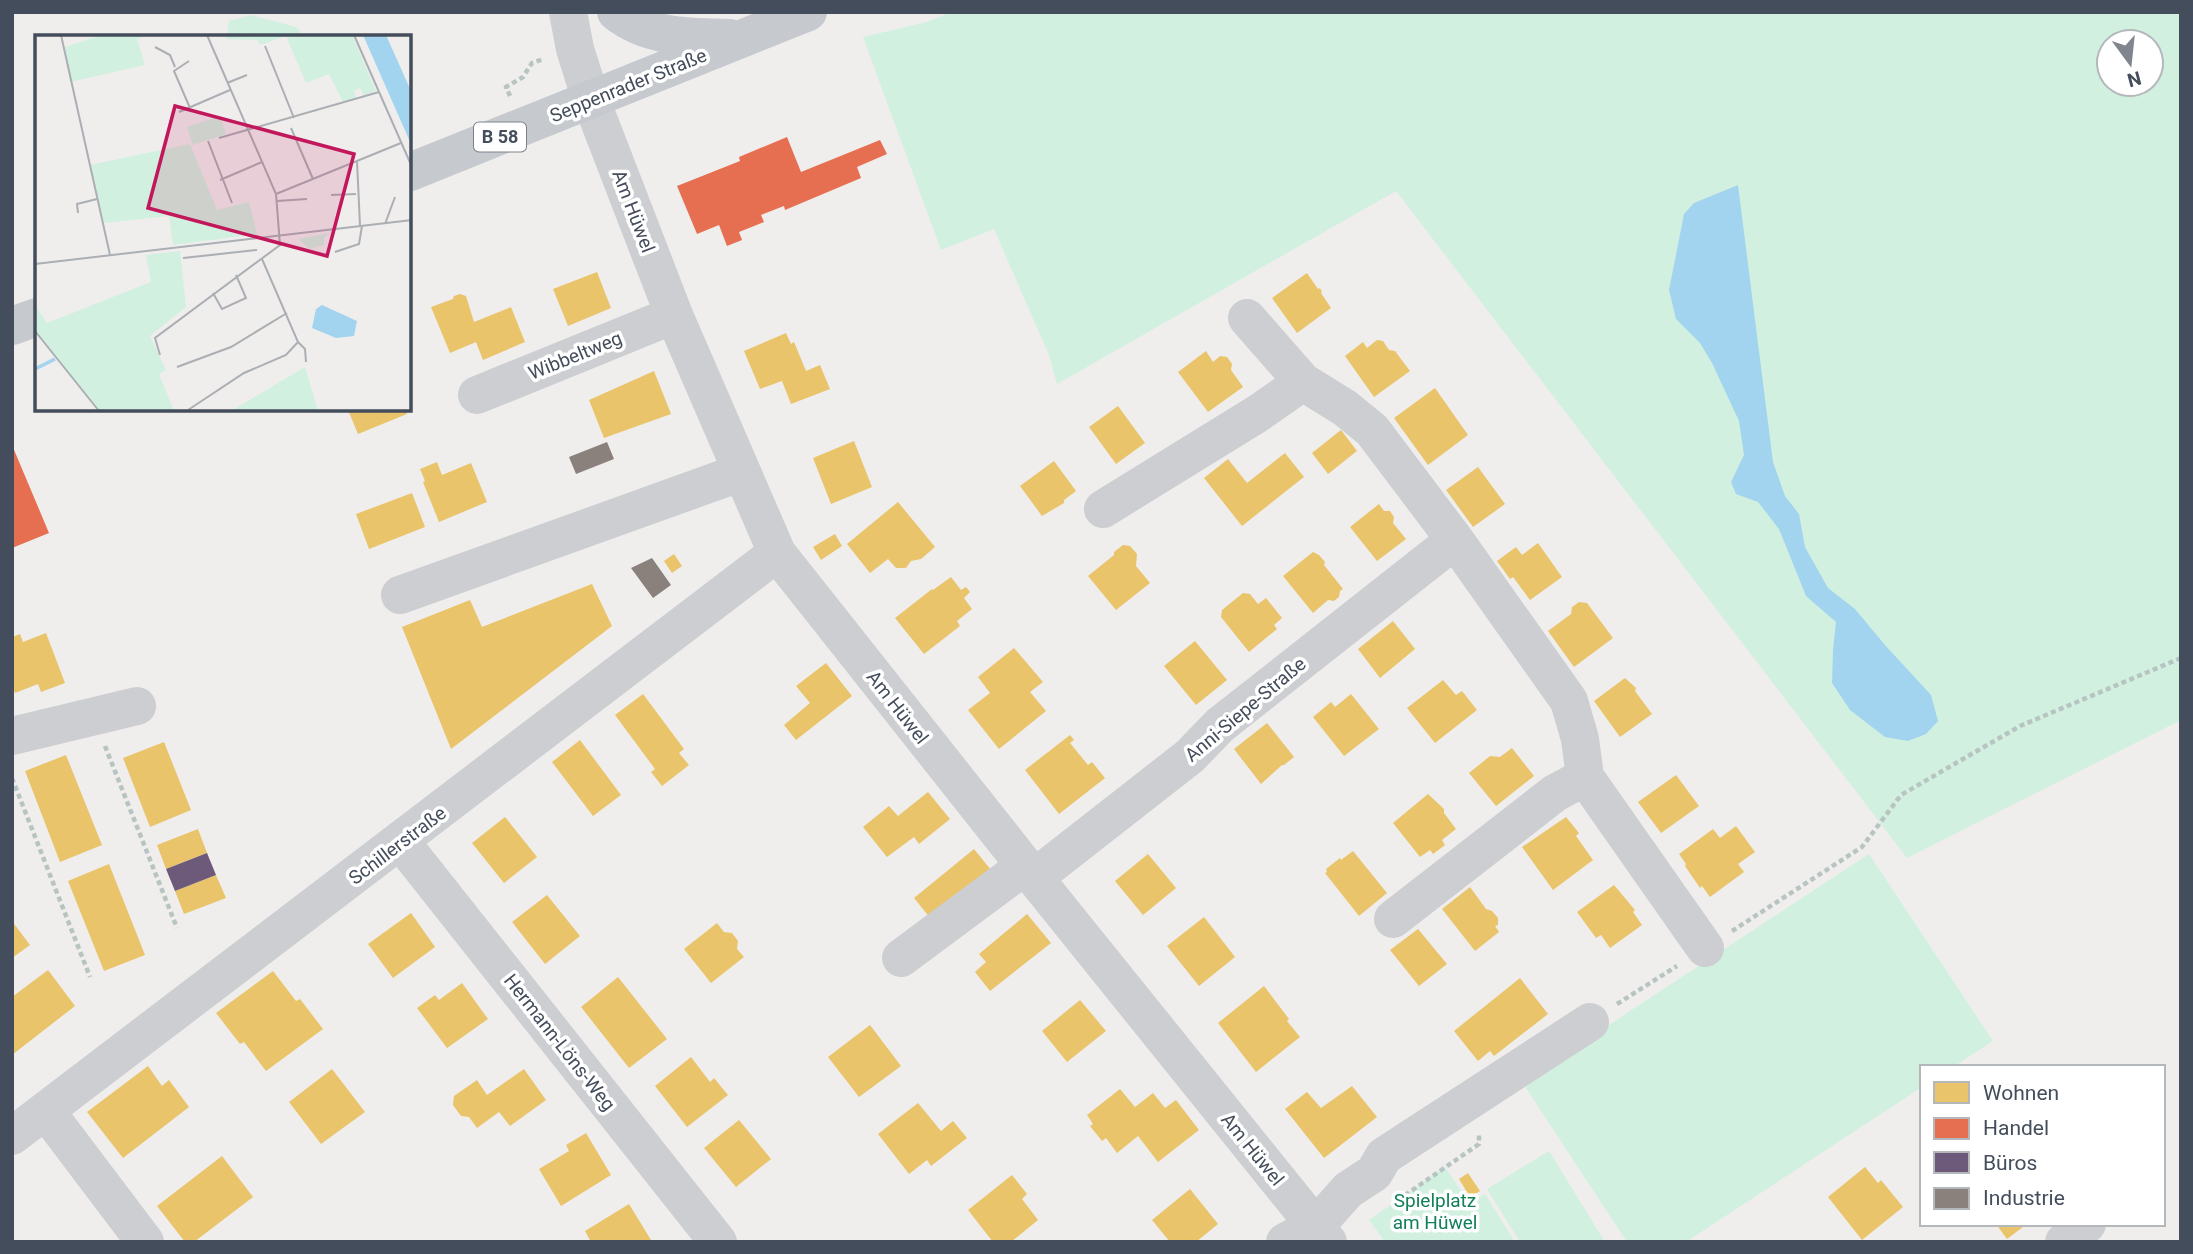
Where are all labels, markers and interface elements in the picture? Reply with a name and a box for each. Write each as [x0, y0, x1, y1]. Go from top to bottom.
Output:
north arrow [2095, 28, 2165, 98]
inset map [35, 35, 411, 411]
street label: Seppenrader Straße [547, 44, 710, 127]
text: N [2125, 66, 2144, 92]
road number: B 58 [474, 122, 526, 152]
street label: Am Hüwel [607, 167, 660, 256]
street label: Wibbeltweg [525, 326, 625, 385]
street label: Anni-Siepe-Straße [1180, 652, 1310, 767]
street label: Am Hüwel [862, 666, 933, 749]
street label: Schillerstraße [344, 801, 450, 889]
street label: Hermann-Löns-Weg [499, 969, 620, 1115]
legend [1920, 1065, 2165, 1226]
text: Wohnen [1983, 1081, 2059, 1105]
street label: Am Hüwel [1216, 1108, 1289, 1190]
text: Handel [1983, 1116, 2049, 1140]
text: Büros [1983, 1151, 2037, 1175]
text: Industrie [1983, 1186, 2065, 1210]
park label: Spielplatz am Hüwel [1393, 1189, 1477, 1234]

